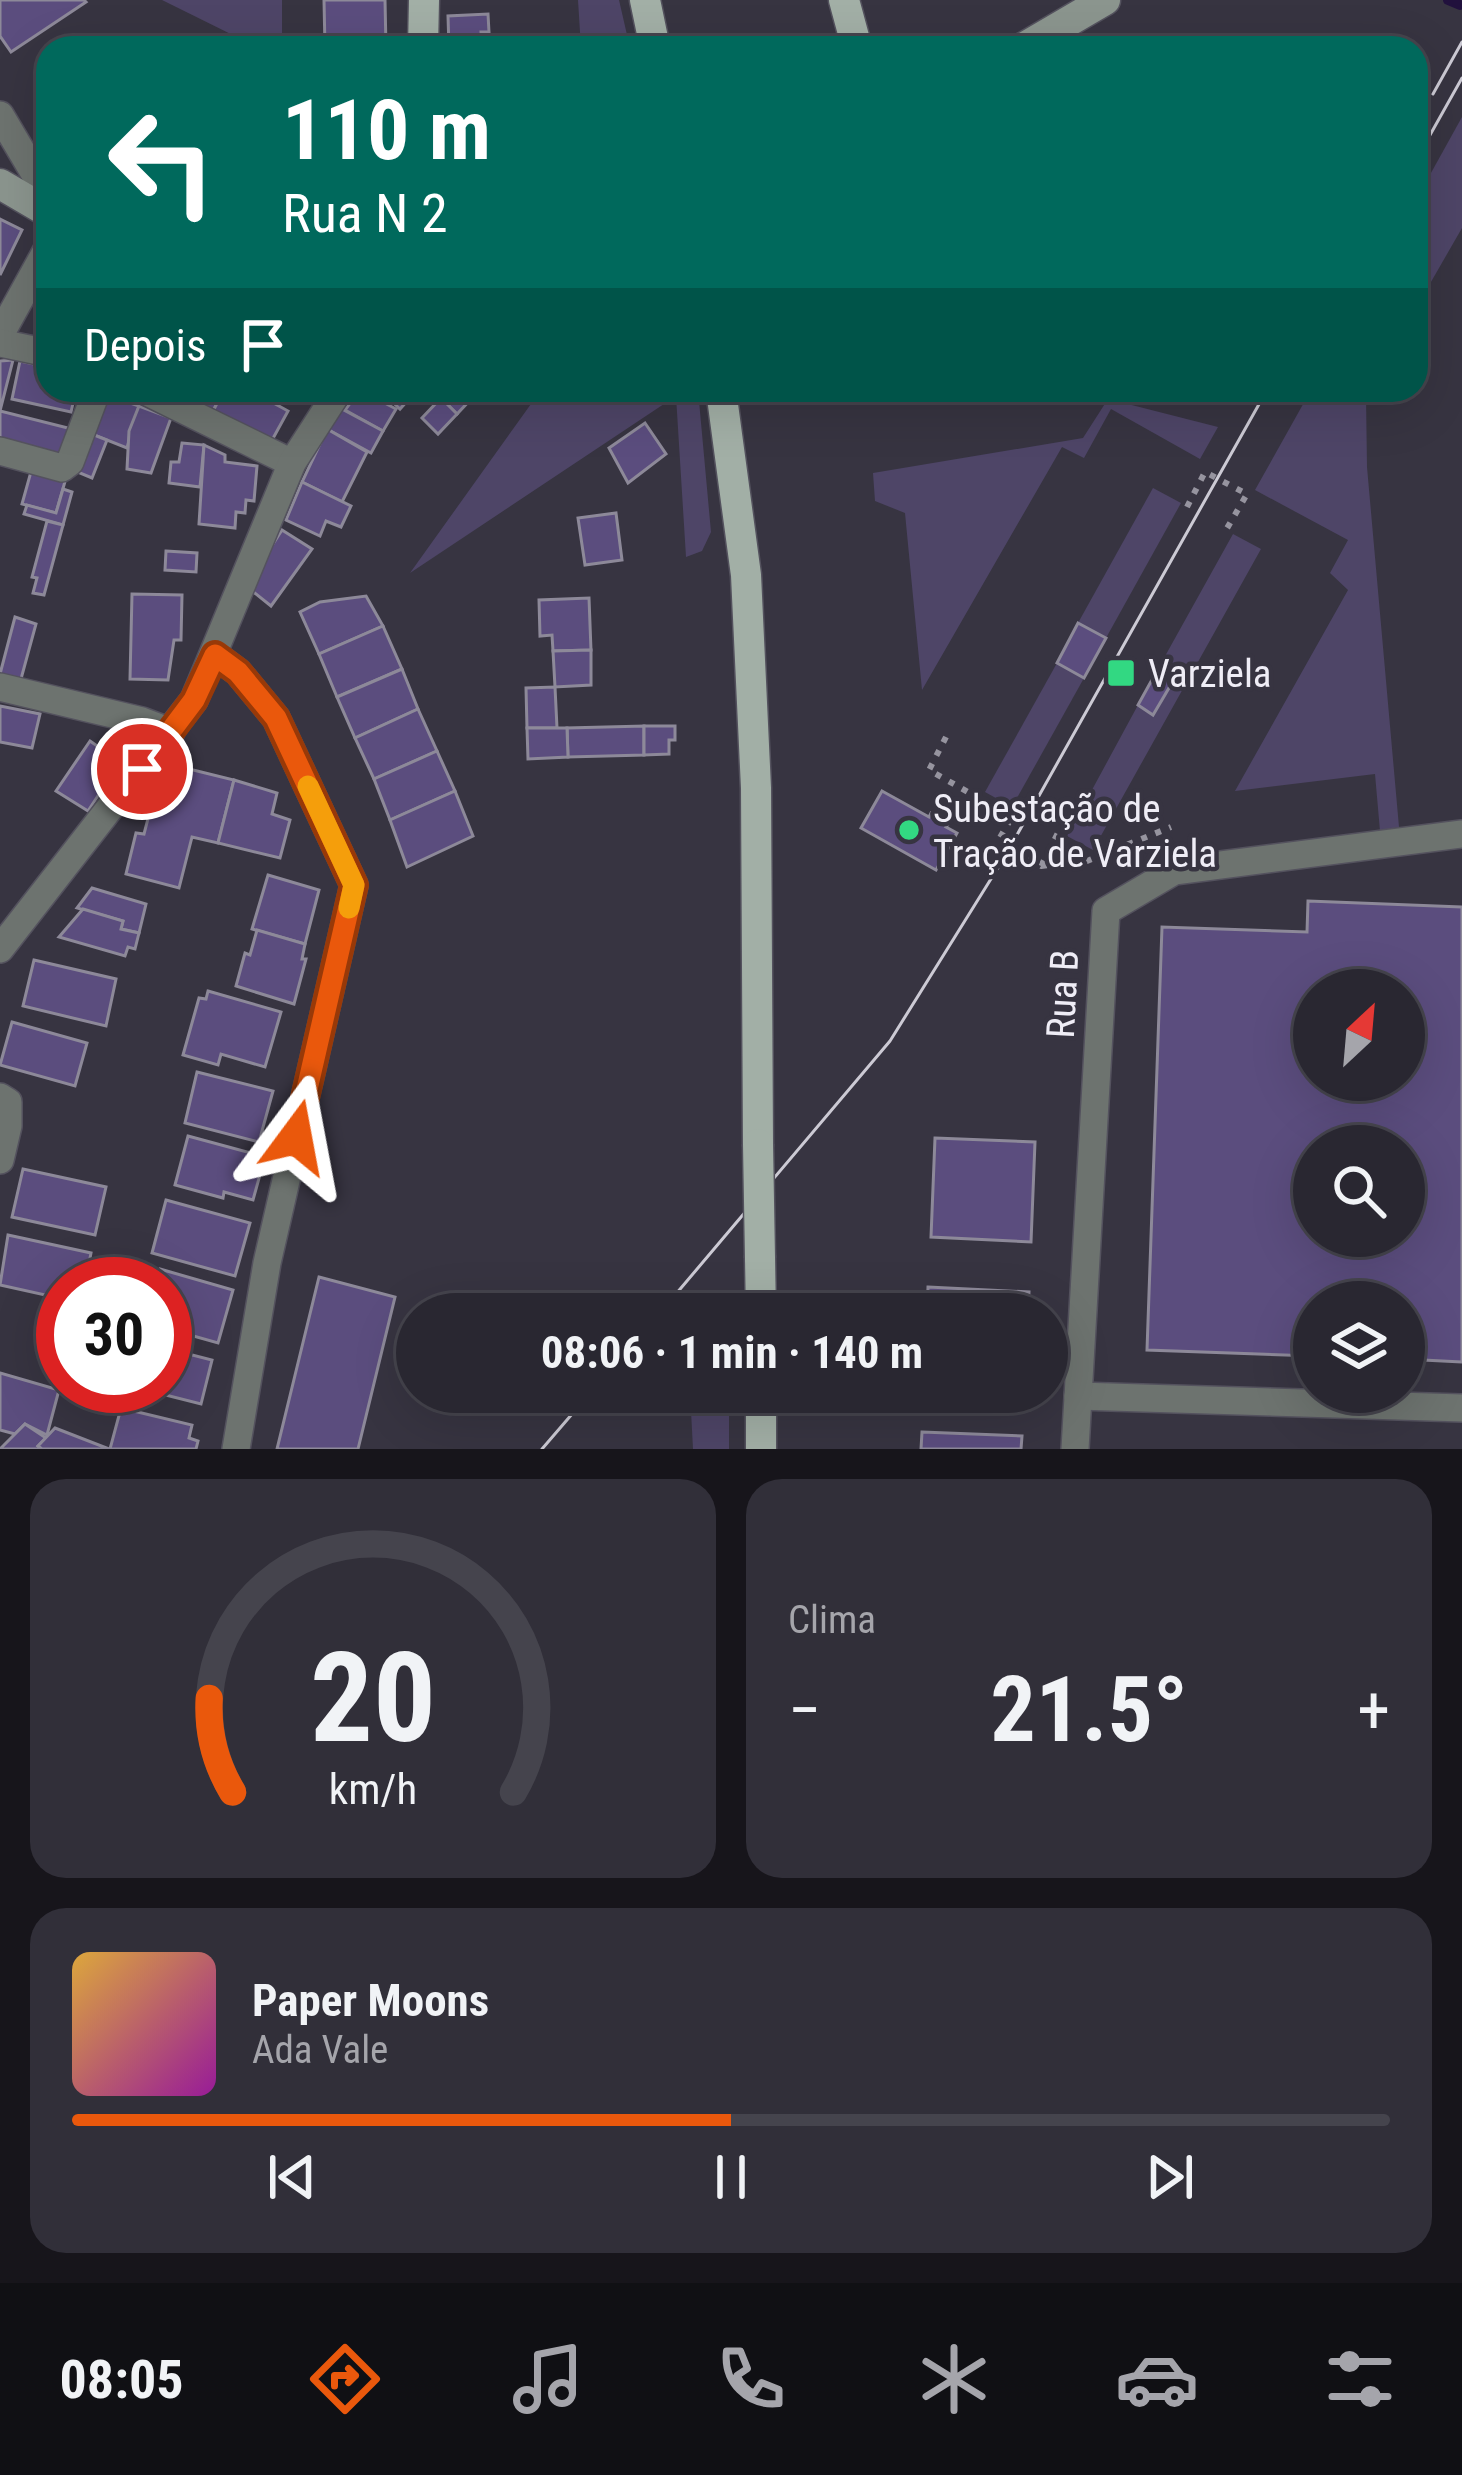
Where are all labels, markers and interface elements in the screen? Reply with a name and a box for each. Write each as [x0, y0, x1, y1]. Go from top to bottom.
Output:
text: 110 m [282, 81, 491, 180]
icon: left [84, 84, 240, 240]
text: Rua N 2 [282, 182, 448, 245]
icon: arrive [230, 312, 296, 378]
text: Depois [84, 319, 206, 372]
place label: Varziela [1148, 651, 1272, 697]
marker: Varziela [1105, 657, 1137, 689]
pin [91, 718, 193, 820]
icon: arrive [109, 736, 175, 802]
place label: Subestação de Tração de Varziela [933, 786, 1217, 877]
marker: Subestação de Tração de Varziela [896, 817, 922, 843]
street label: Rua B [1038, 949, 1088, 1039]
north arrow [1293, 969, 1425, 1101]
map controls [1293, 969, 1425, 1413]
position arrow [233, 1074, 359, 1200]
button: search [1293, 1125, 1425, 1257]
speed limit sign: 30 [36, 1257, 192, 1413]
button: layers [1293, 1281, 1425, 1413]
text: 08:06 · 1 min · 140 m [541, 1326, 923, 1379]
text: Clima [788, 1597, 876, 1643]
text: 20 [310, 1625, 436, 1771]
text: 21.5° [990, 1658, 1188, 1763]
text: − [788, 1672, 821, 1749]
text: + [1357, 1672, 1390, 1749]
text: km/h [329, 1763, 417, 1813]
text: Paper Moons [252, 1974, 489, 2027]
text: Ada Vale [252, 2027, 388, 2073]
icon: previous [259, 2144, 325, 2210]
icon: pause [698, 2144, 764, 2210]
icon: next [1137, 2144, 1203, 2210]
icon: directions [303, 2337, 387, 2421]
icon: music [506, 2337, 590, 2421]
icon: phone [709, 2337, 793, 2421]
icon: climate [912, 2337, 996, 2421]
icon: car [1115, 2337, 1199, 2421]
icon: filters [1318, 2337, 1402, 2421]
text: 08:05 [60, 2348, 184, 2411]

